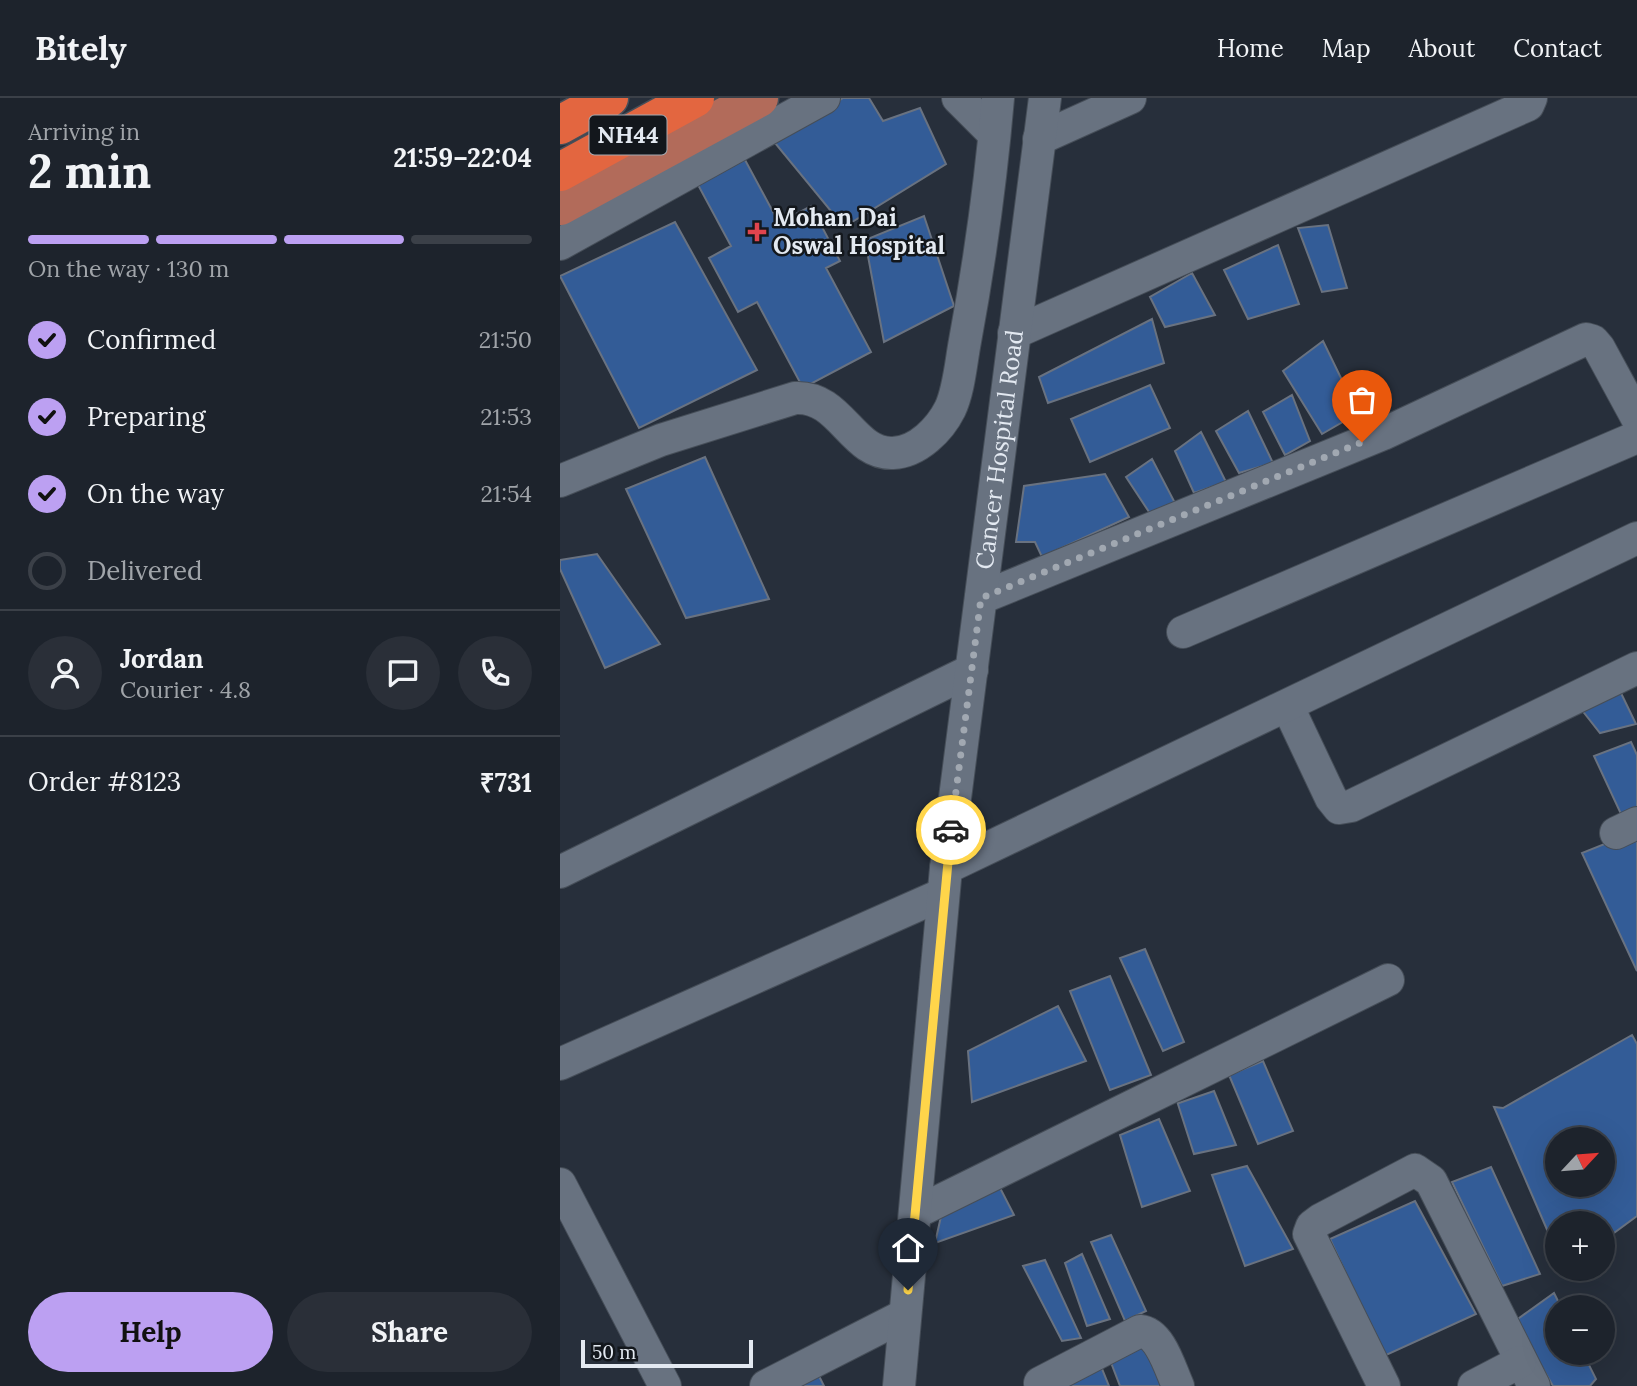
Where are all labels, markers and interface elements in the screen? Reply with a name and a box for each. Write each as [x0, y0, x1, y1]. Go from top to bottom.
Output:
text: Bitely [35, 27, 127, 69]
text: Home [1217, 33, 1284, 64]
text: Map [1322, 33, 1371, 64]
text: About [1409, 33, 1475, 64]
text: Contact [1513, 33, 1602, 64]
road number: NH44 [589, 116, 666, 154]
text: Arriving in [28, 117, 140, 146]
text: 21:59–22:04 [393, 141, 532, 174]
text: 2 min [28, 142, 151, 201]
place label: Mohan Dai Oswal Hospital [773, 202, 945, 261]
marker: Mohan Dai Oswal Hospital [747, 222, 767, 242]
text: On the way · 130 m [28, 254, 229, 283]
icon: check [28, 321, 66, 359]
text: Confirmed [87, 323, 216, 356]
text: 21:50 [479, 325, 532, 354]
street label: Cancer Hospital Road [969, 328, 1030, 571]
pin [1332, 370, 1392, 442]
icon: bag [1343, 381, 1381, 419]
icon: check [28, 398, 66, 436]
text: Preparing [87, 400, 206, 433]
text: 21:53 [480, 402, 532, 431]
icon: check [28, 475, 66, 513]
text: On the way [87, 477, 224, 510]
text: 21:54 [481, 479, 532, 508]
text: Delivered [87, 554, 203, 587]
button: person [28, 636, 102, 710]
button: chat [366, 636, 440, 710]
button: phone [458, 636, 532, 710]
text: Jordan [120, 642, 204, 675]
text: Courier · 4.8 [120, 675, 251, 704]
text: Order #8123 [28, 765, 181, 798]
text: ₹731 [480, 766, 532, 799]
courier [916, 795, 986, 865]
icon: car [932, 811, 970, 849]
north arrow [1545, 1127, 1615, 1197]
map controls [1545, 1127, 1615, 1365]
button: + [1545, 1211, 1615, 1281]
pin [878, 1218, 938, 1290]
icon: home [889, 1229, 927, 1267]
button: Help [28, 1292, 273, 1372]
button: Share [287, 1292, 532, 1372]
button: − [1545, 1295, 1615, 1365]
scale bar [581, 1337, 752, 1369]
text: 50 m [592, 1340, 636, 1364]

